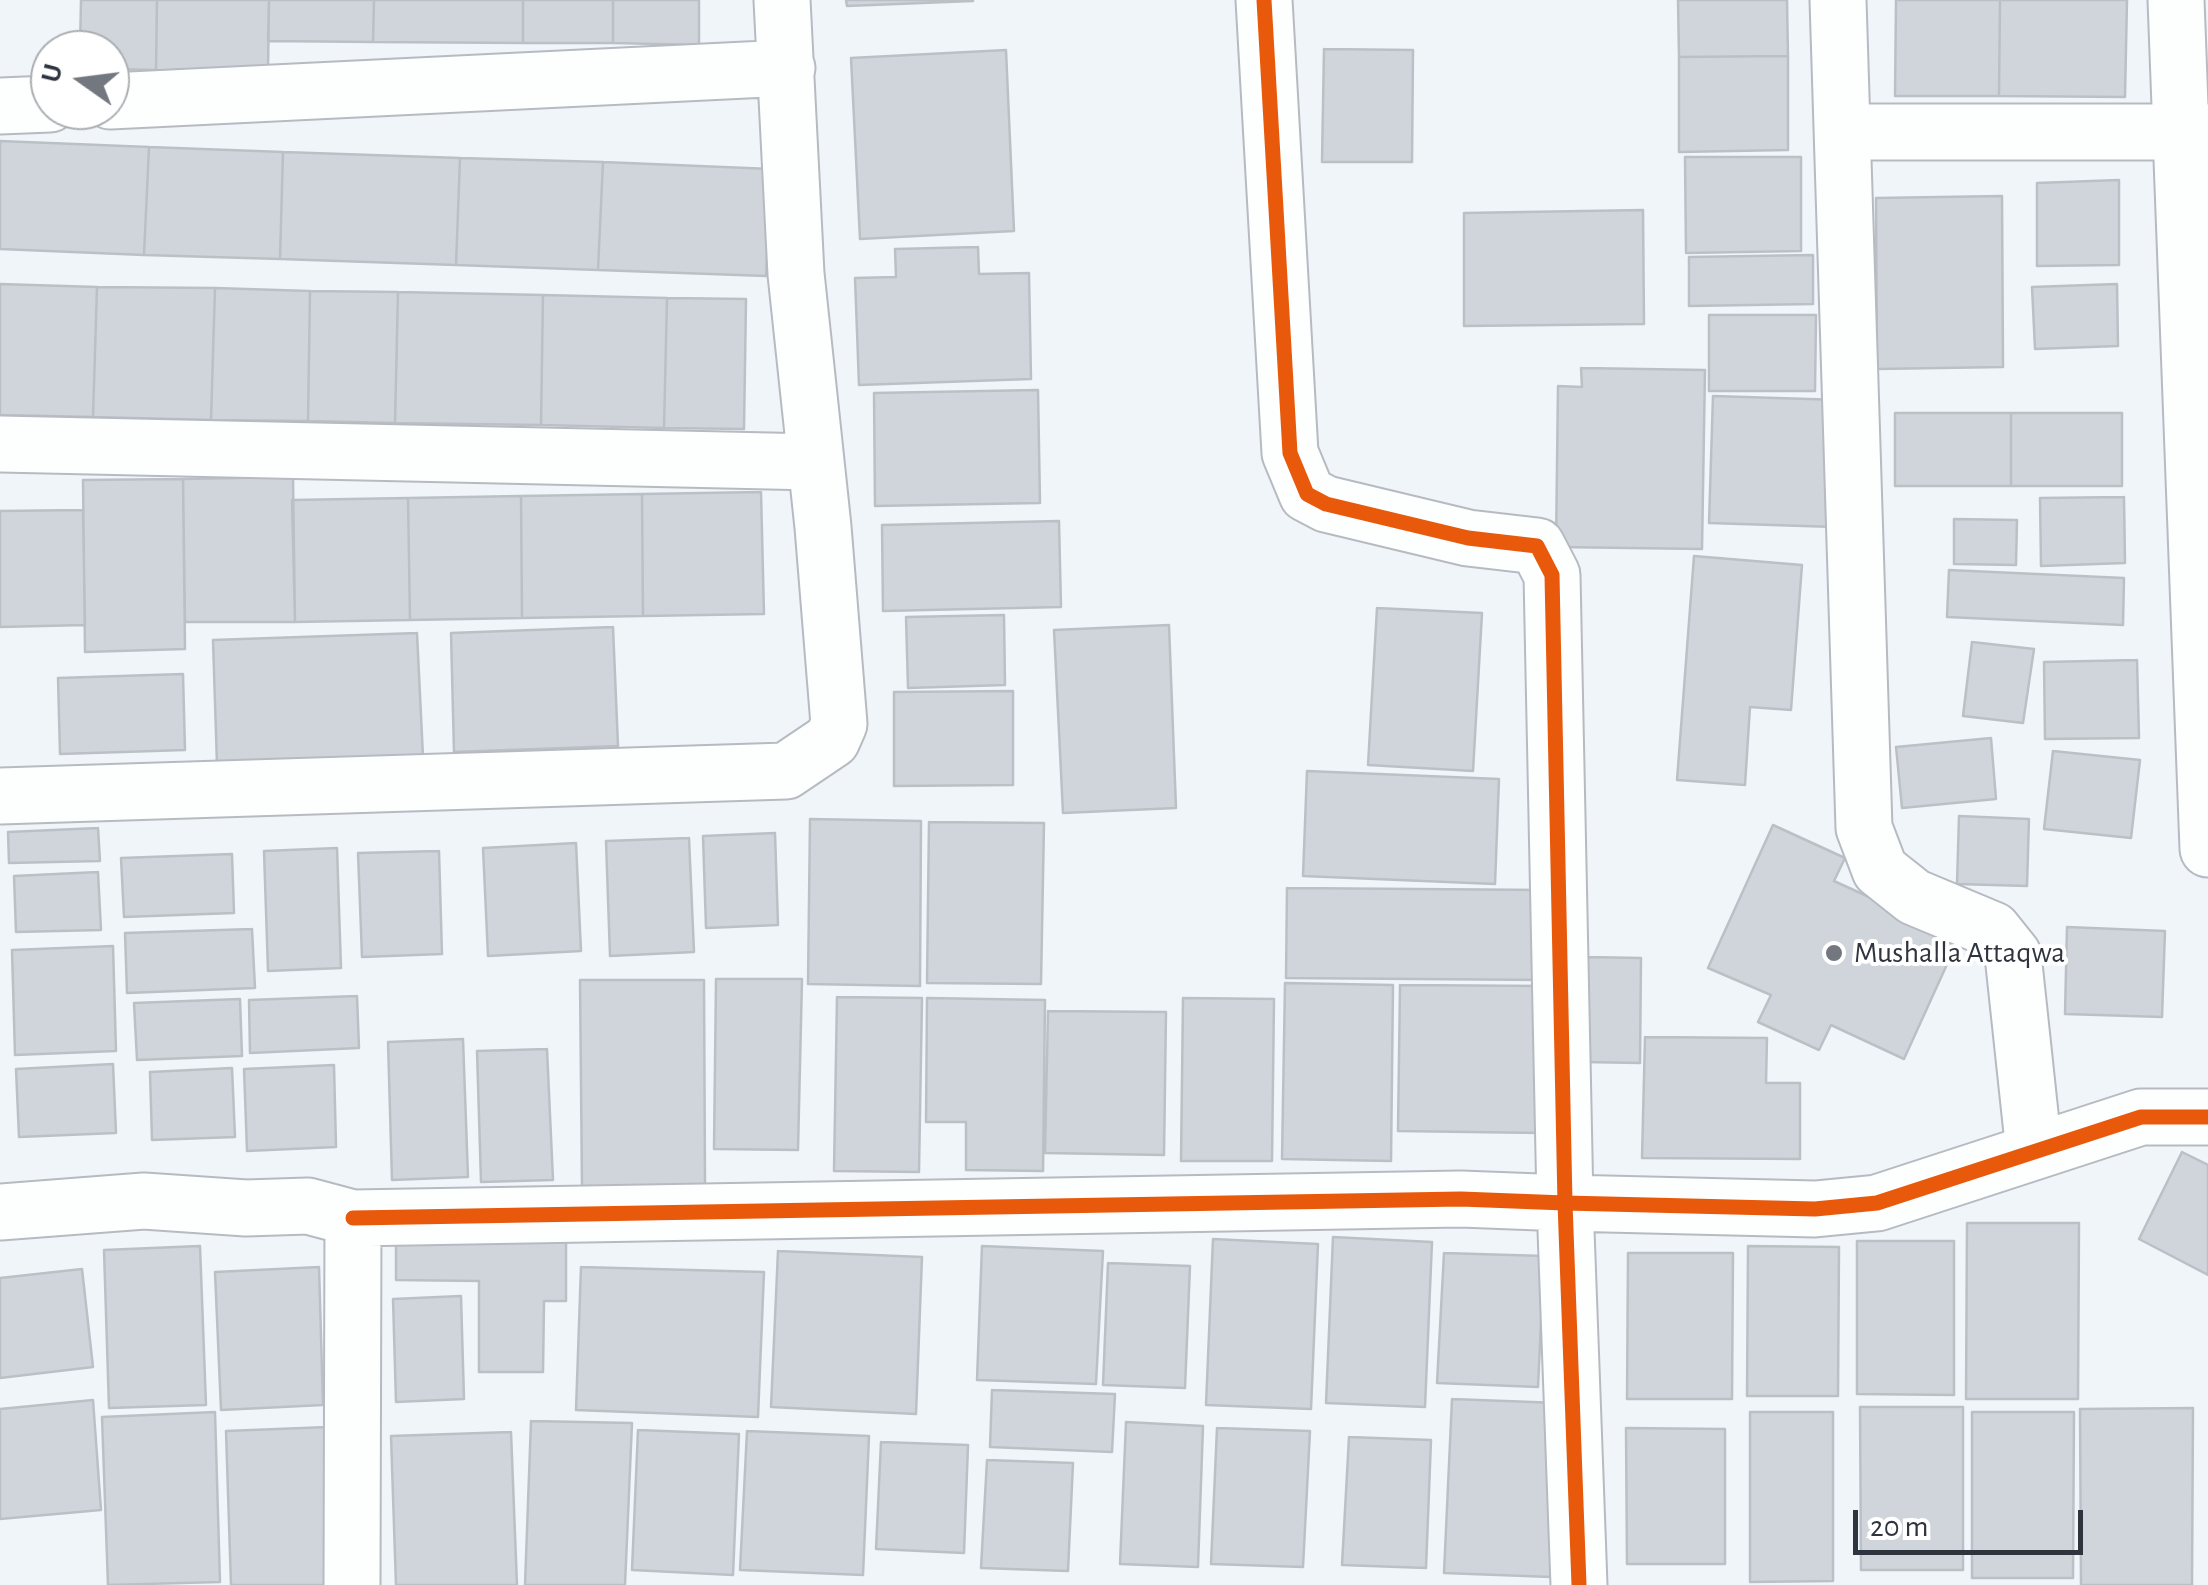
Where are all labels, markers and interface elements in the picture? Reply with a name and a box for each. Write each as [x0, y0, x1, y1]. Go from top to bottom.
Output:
north arrow [30, 30, 130, 130]
text: U [37, 61, 69, 85]
place label: Mushalla Attaqwa [1854, 935, 2065, 971]
marker: Mushalla Attaqwa [1823, 942, 1845, 964]
scale bar [1858, 1490, 2088, 1552]
text: 20 m [1870, 1512, 1928, 1542]

